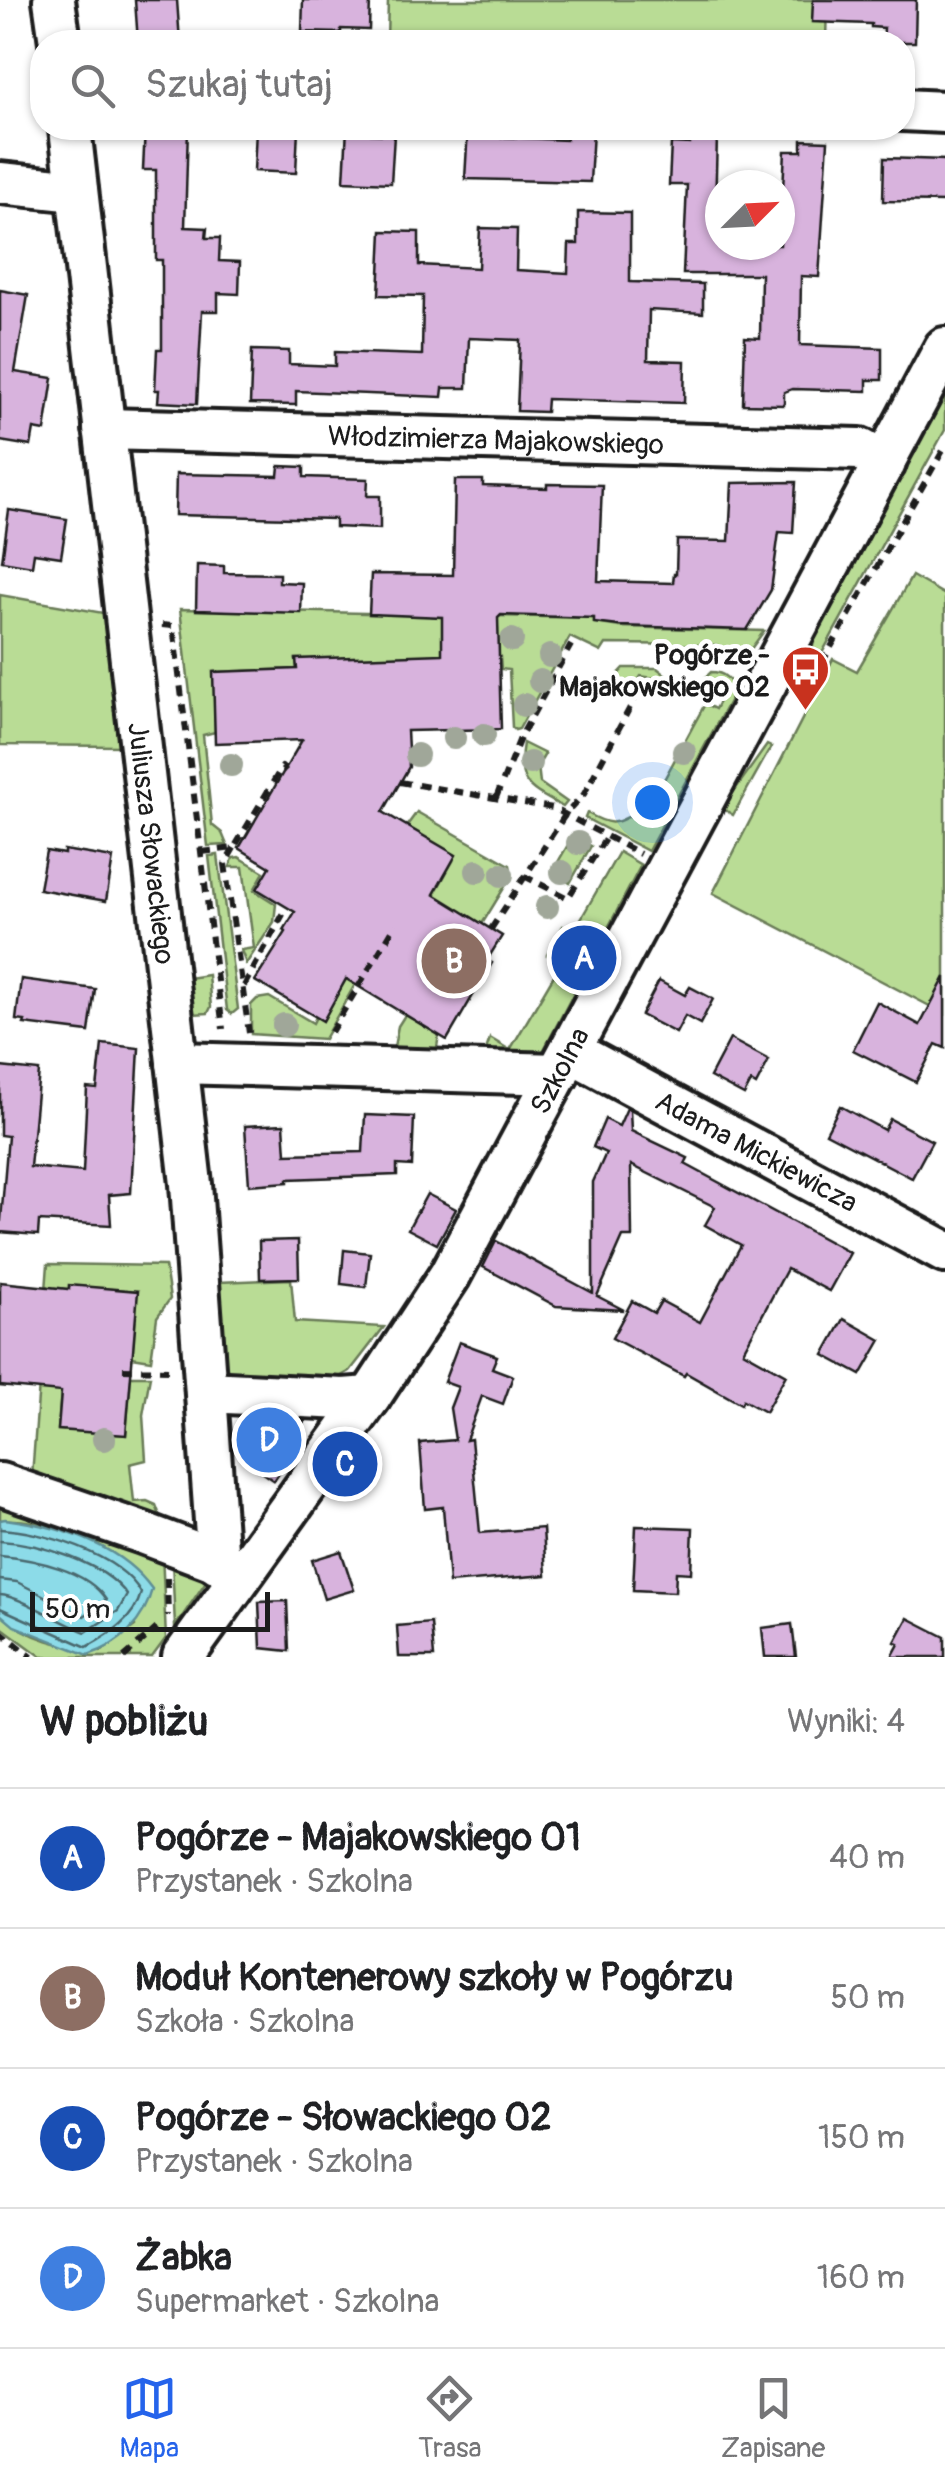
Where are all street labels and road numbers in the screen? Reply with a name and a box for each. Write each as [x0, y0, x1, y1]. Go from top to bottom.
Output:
street label: Włodzimierza Majakowskiego [327, 419, 664, 463]
street label: Juliusza Słowackiego [119, 721, 182, 966]
street label: Szkolna [523, 1022, 598, 1121]
street label: Adama Mickiewicza [649, 1084, 863, 1221]

